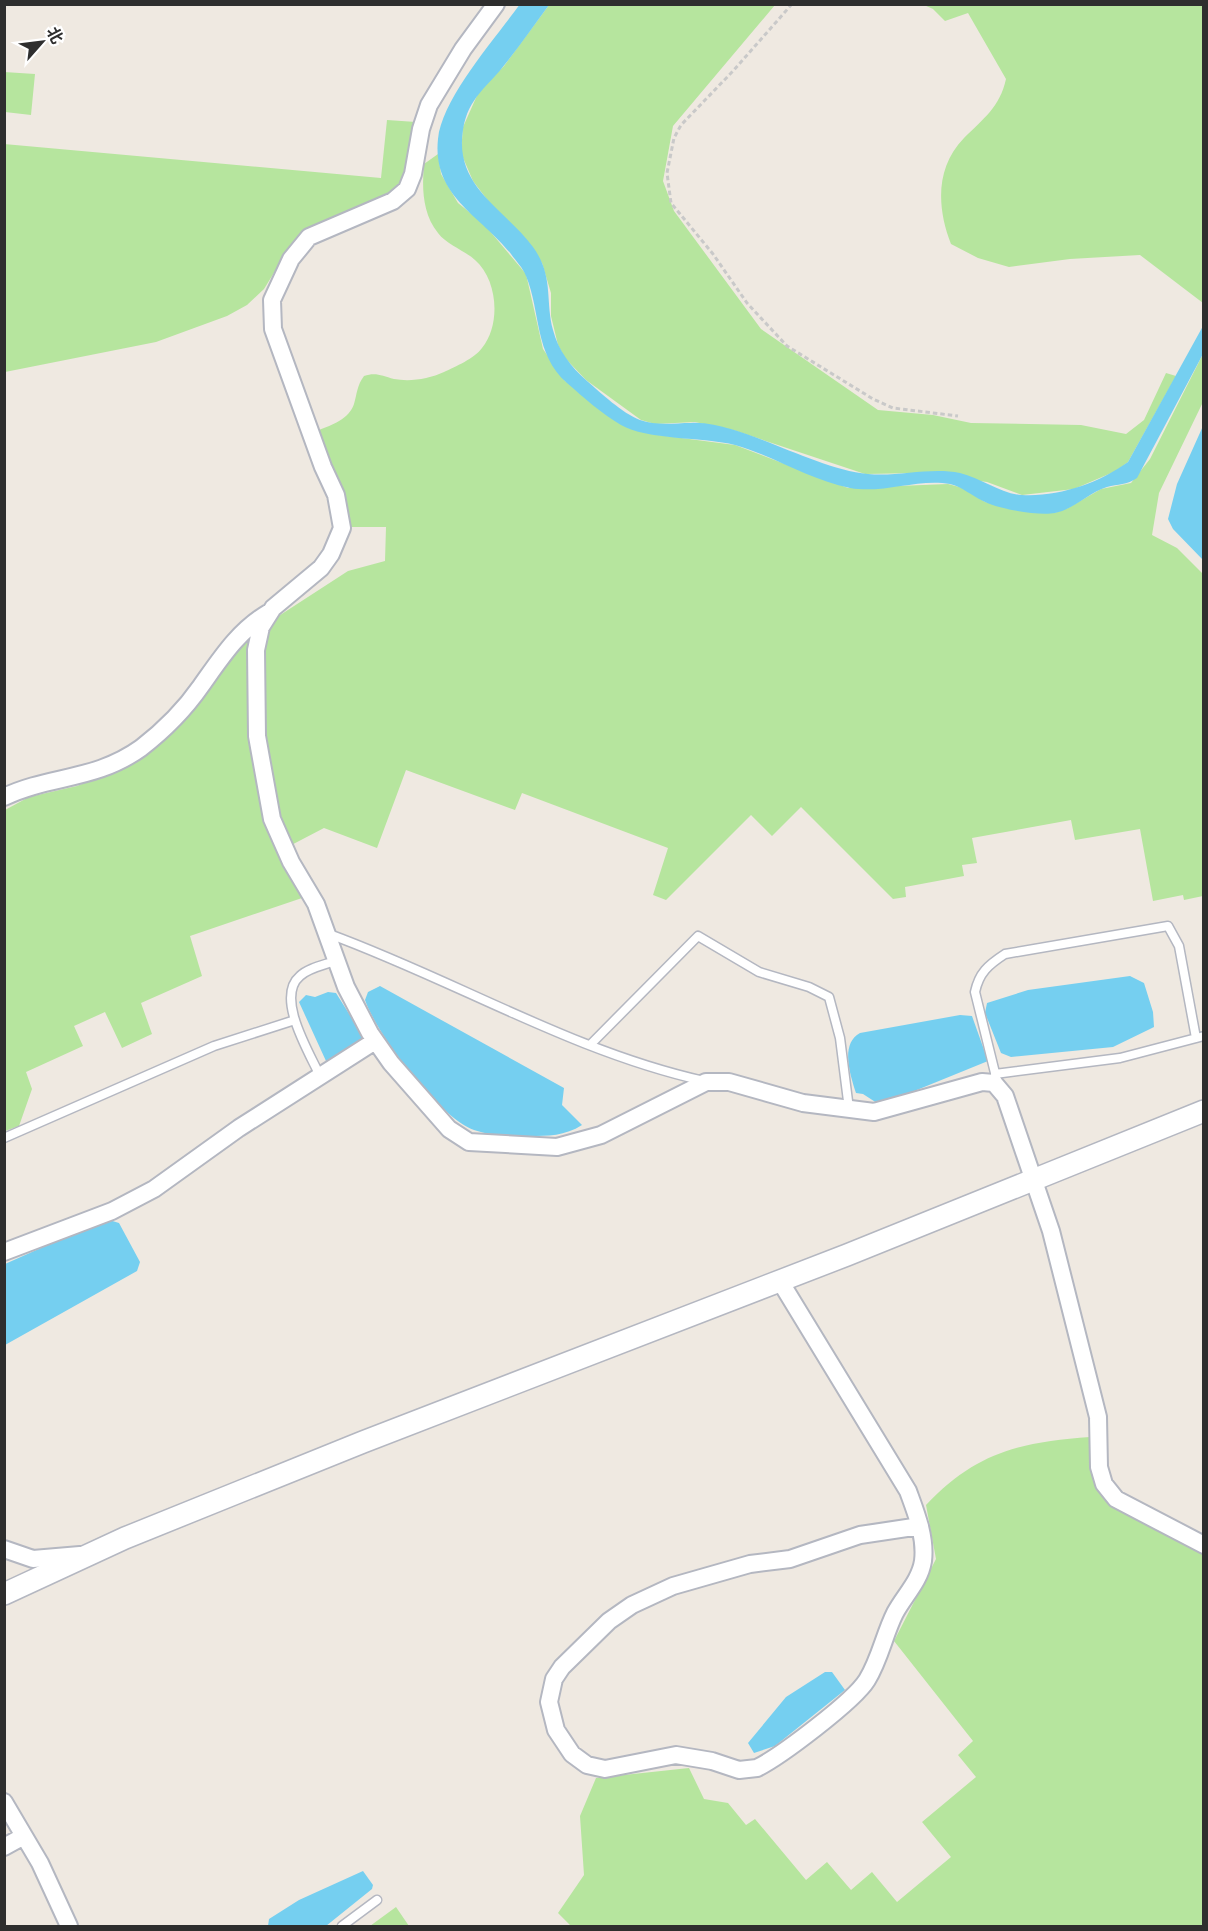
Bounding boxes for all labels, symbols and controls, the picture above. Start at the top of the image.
north arrow [12,12,72,72]
text: 北 [43,24,67,47]

